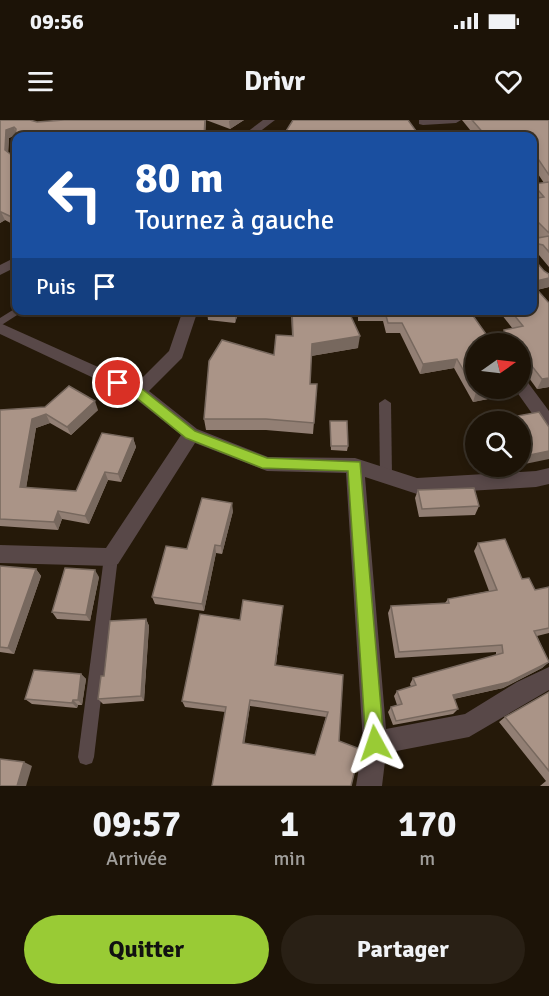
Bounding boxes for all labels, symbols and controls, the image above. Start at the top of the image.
text: 09:56 [30,8,84,35]
icon: menu [24,65,57,98]
text: Drivr [244,65,305,98]
icon: heart [492,65,525,98]
text: 80 m [135,153,224,204]
icon: left [36,156,114,234]
text: Tournez à gauche [135,204,334,237]
icon: arrive [88,270,121,303]
text: Puis [36,273,76,300]
north arrow [465,333,531,399]
map controls [465,333,531,477]
pin [92,357,143,408]
icon: arrive [101,366,134,399]
button: search [465,411,531,477]
position arrow [343,711,407,775]
text: 09:57 [93,802,181,847]
text: 1 [280,802,299,847]
text: 170 [398,802,456,847]
text: Arrivée [106,846,167,871]
text: min [273,846,306,871]
text: m [419,846,435,871]
button: Quitter [24,915,269,984]
button: Partager [281,915,525,984]

